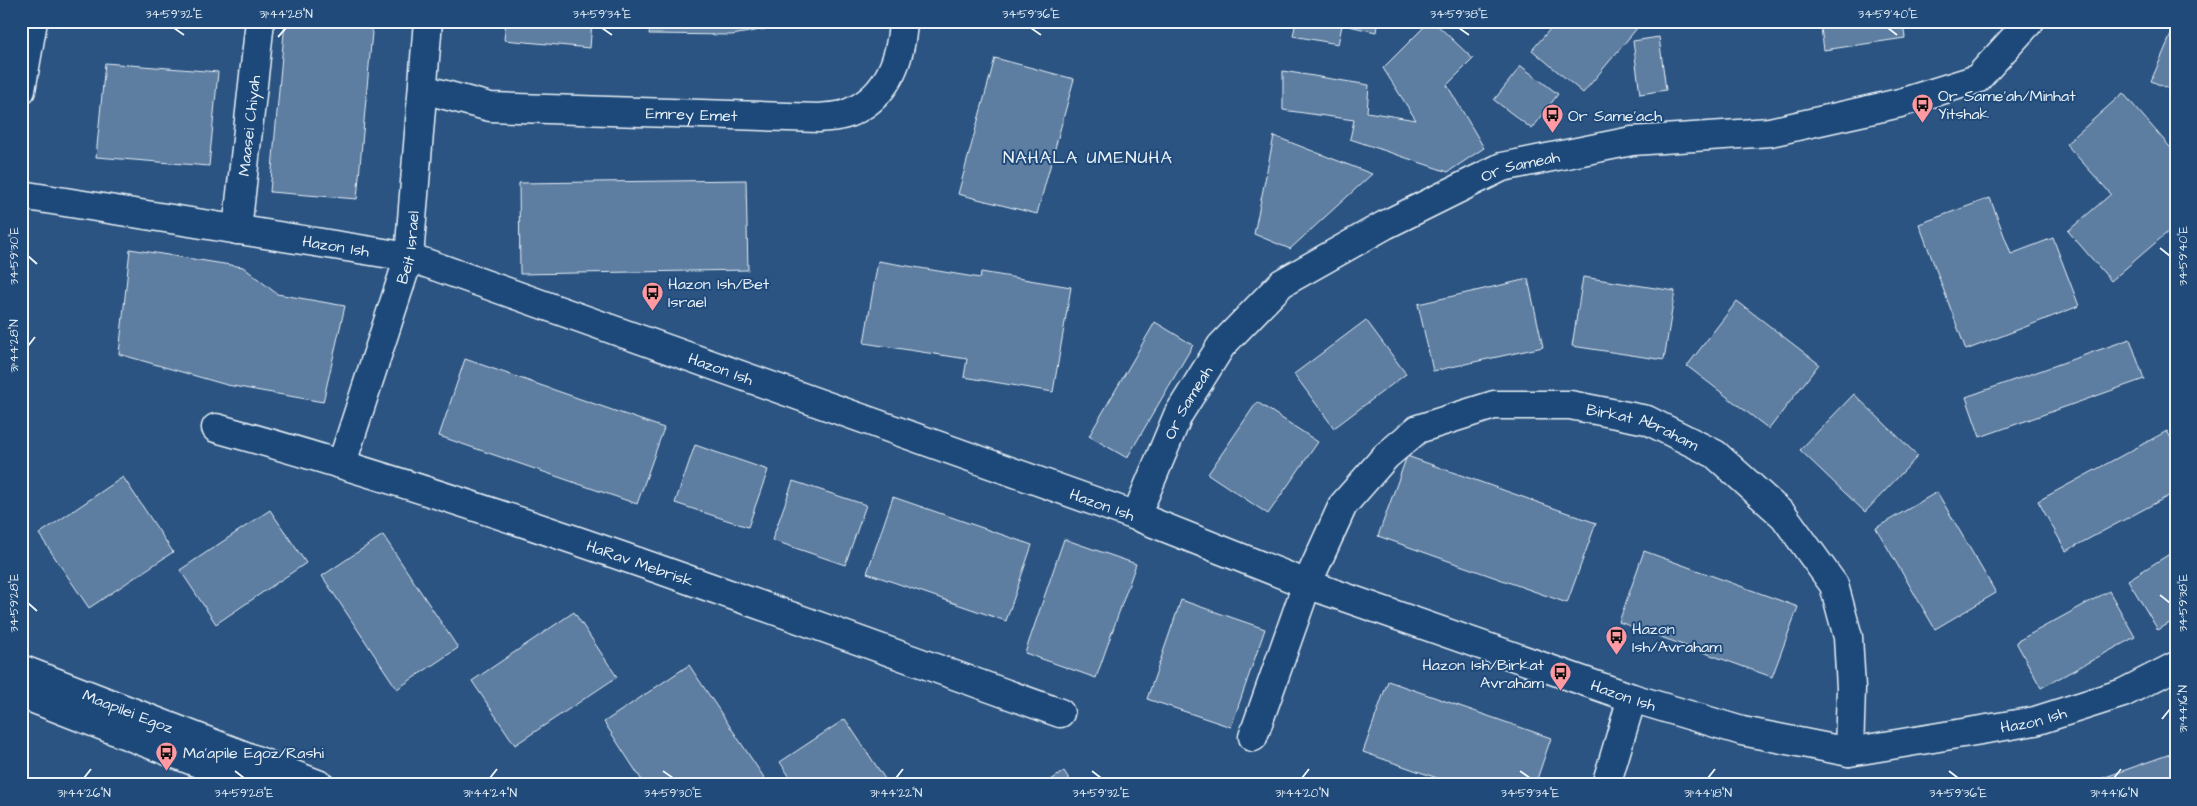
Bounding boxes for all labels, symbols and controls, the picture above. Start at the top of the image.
text: 34°59'32"E [145,6,203,23]
text: 31°44'28"N [259,6,313,23]
text: 34°59'34"E [573,6,631,23]
text: 34°59'36"E [1002,6,1060,23]
text: 34°59'38"E [1430,6,1488,23]
text: 34°59'40"E [1858,6,1918,23]
street label: Maasei Chiyah [233,74,266,177]
place label: Or Same'ah/Minhat Yitshak [1938,85,2076,125]
bus stop icon: Or Same'ah/Minhat Yitshak [1910,92,1934,123]
street label: Emrey Emet [645,102,738,127]
bus stop icon: Or Same’ach [1540,103,1564,134]
place label: Or Same’ach [1568,105,1662,127]
district label: NAHALA UMENUHA [1003,145,1173,170]
street label: Or Sameah [1477,146,1562,188]
street label: Beit Israel [391,210,425,287]
text: 34°59'40"E [2175,226,2192,286]
text: 34°59'30"E [6,227,23,285]
street label: Hazon Ish [301,230,371,263]
place label: Hazon Ish/Bet Israel [668,273,770,313]
bus stop icon: Hazon Ish/Bet Israel [640,280,664,311]
text: 31°44'28"N [6,319,23,373]
street label: Hazon Ish [685,347,756,391]
street label: Or Sameah [1159,362,1218,443]
street label: Birkat Abraham [1584,398,1703,456]
street label: Hazon Ish [1067,483,1138,527]
street label: HaRav Mebrisk [583,535,696,592]
text: 34°59'28"E [6,574,23,632]
text: 34°59'38"E [2175,574,2192,632]
place label: Hazon Ish/Avraham [1632,618,1722,658]
bus stop icon: Hazon Ish/Avraham [1604,625,1628,656]
place label: Hazon Ish/Birkat Avraham [1422,654,1545,694]
bus stop icon: Hazon Ish/Birkat Avraham [1548,661,1572,692]
street label: Hazon Ish [1588,674,1659,717]
street label: Maapilei Egoz [79,684,176,739]
text: 31°44'16"N [2175,685,2192,733]
street label: Hazon Ish [1999,702,2069,739]
bus stop icon: Ma'apile Egoz/Rashi [155,740,179,771]
place label: Ma'apile Egoz/Rashi [183,742,324,765]
text: 31°44'26"N [57,785,111,802]
text: 34°59'28"E [215,785,273,802]
text: 31°44'24"N [463,785,517,802]
text: 34°59'30"E [644,785,702,802]
text: 31°44'22"N [870,785,923,802]
text: 34°59'32"E [1072,785,1130,802]
text: 31°44'20"N [1275,785,1329,802]
text: 34°59'34"E [1501,785,1559,802]
text: 31°44'18"N [1684,785,1733,802]
text: 34°59'36"E [1929,785,1987,802]
text: 31°44'16"N [2090,785,2138,802]

